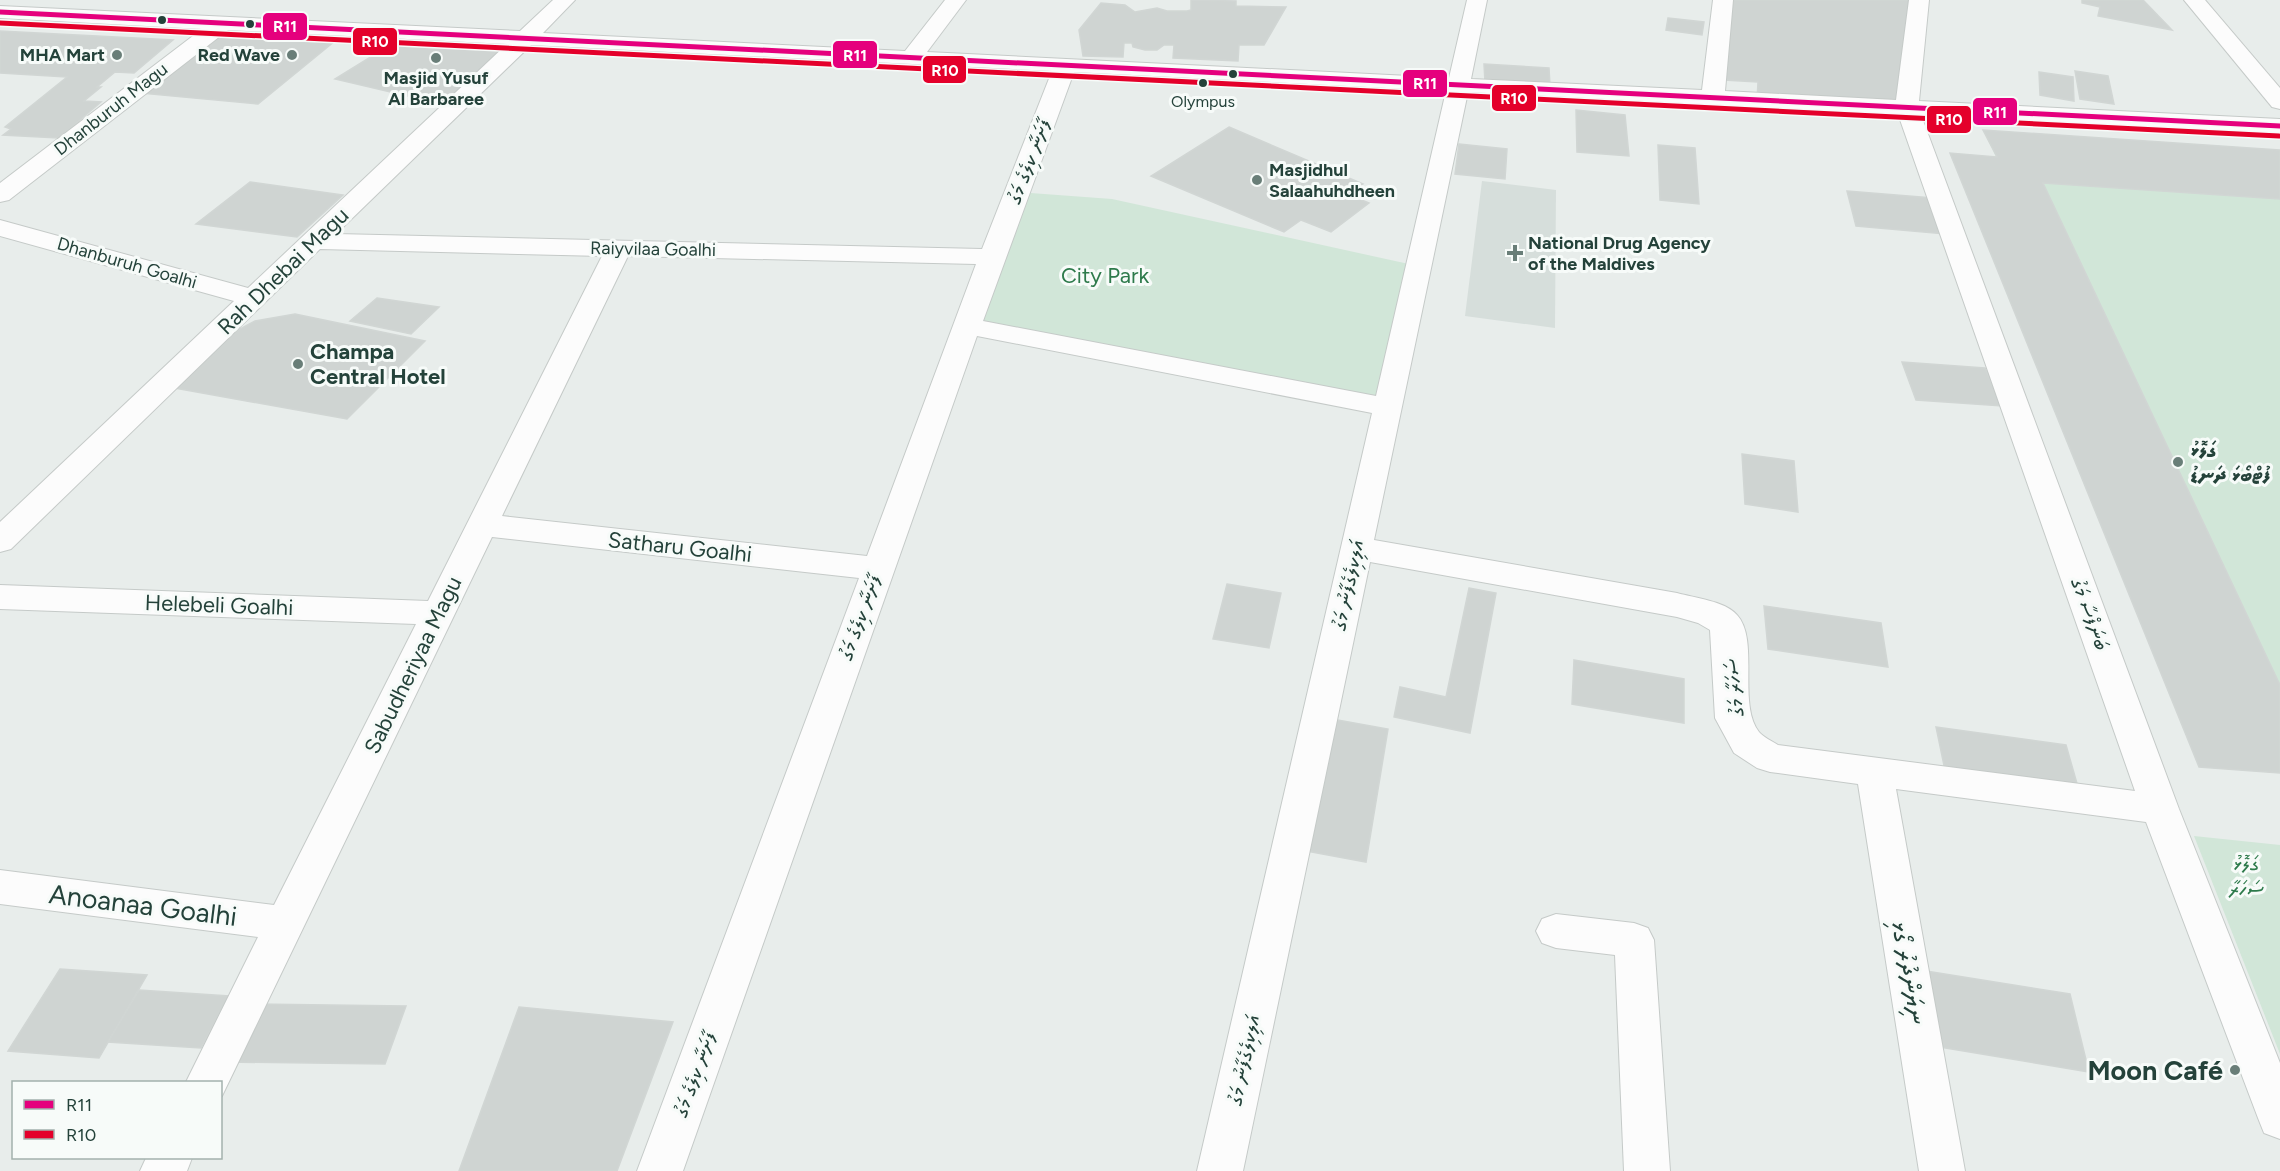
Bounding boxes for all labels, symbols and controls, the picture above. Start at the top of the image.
line badge: R11 [262,12,308,41]
unlabelled marker [156,14,168,26]
text: R11 [273,17,297,36]
unlabelled marker [244,18,256,30]
line badge: R10 [352,27,398,56]
text: R10 [361,32,389,51]
line badge: R11 [832,40,878,69]
place label: MHA Mart [20,44,105,66]
place label: Red Wave [197,44,280,66]
text: R11 [843,46,867,65]
marker: MHA Mart [110,48,124,62]
marker: Red Wave [285,48,299,62]
marker: Masjid Yusuf Al Barbaree [429,51,443,65]
line badge: R10 [922,55,967,84]
street label: Dhanburuh Magu [50,58,172,160]
text: R10 [931,61,959,80]
place label: Masjid Yusuf Al Barbaree [383,67,489,110]
unlabelled marker [1227,68,1239,80]
line badge: R11 [1402,69,1448,98]
text: R11 [1413,74,1437,93]
marker: Olympus [1197,77,1209,89]
line badge: R10 [1491,84,1537,112]
text: R10 [1500,89,1528,108]
place label: Olympus [1171,92,1235,111]
line badge: R11 [1972,97,2018,126]
text: R11 [1983,103,2007,122]
line badge: R10 [1926,105,1972,134]
text: R10 [1935,110,1963,129]
street label: ފާށަނާ ކިލެގެ މަގު [1000,113,1059,209]
place label: Masjidhul Salaahuhdheen [1269,159,1395,202]
marker: Masjidhul Salaahuhdheen [1250,173,1264,187]
street label: Rah Dhebai Magu [212,202,354,340]
place label: National Drug Agency of the Maldives [1528,232,1711,275]
street label: Dhanburuh Goalhi [55,233,199,293]
street label: Raiyvilaa Goalhi [590,237,716,261]
marker: National Drug Agency of the Maldives [1506,244,1524,262]
park label: City Park [1061,262,1149,289]
place label: Champa Central Hotel [310,338,446,390]
marker: Champa Central Hotel [291,357,305,371]
place label: ގަލޮޅު ފުޓްބޯޅަ ދަނޑު [2190,436,2271,488]
marker: ގަލޮޅު ފުޓްބޯޅަ ދަނޑު [2171,455,2185,469]
street label: Satharu Goalhi [607,526,753,568]
street label: އަލިކިލެގެފާނު މަގު [1325,537,1372,634]
street label: ފާށަނާ ކިލެގެ މަގު [832,569,889,665]
street label: Sabudheriyaa Magu [358,572,468,758]
street label: ބަނަފްސާ މަގު [2064,573,2116,654]
street label: Helebeli Goalhi [144,589,294,621]
street label: ސަހަރާ މަގު [1717,657,1751,719]
park label: ގަލޮޅު ސަހަރާ [2228,850,2264,902]
street label: Anoanaa Goalhi [47,877,239,933]
street label: ނިޔަންދުރު ގޯޅި [1882,917,1934,1027]
street label: އަލިކިލެގެފާނު މަގު [1221,1012,1268,1109]
street label: ފާށަނާ ކިލެގެ މަގު [667,1026,724,1122]
place label: Moon Café [2087,1054,2223,1087]
marker: Moon Café [2228,1063,2242,1077]
legend [12,1081,222,1159]
text: R11 [66,1094,92,1116]
text: R10 [66,1124,96,1146]

